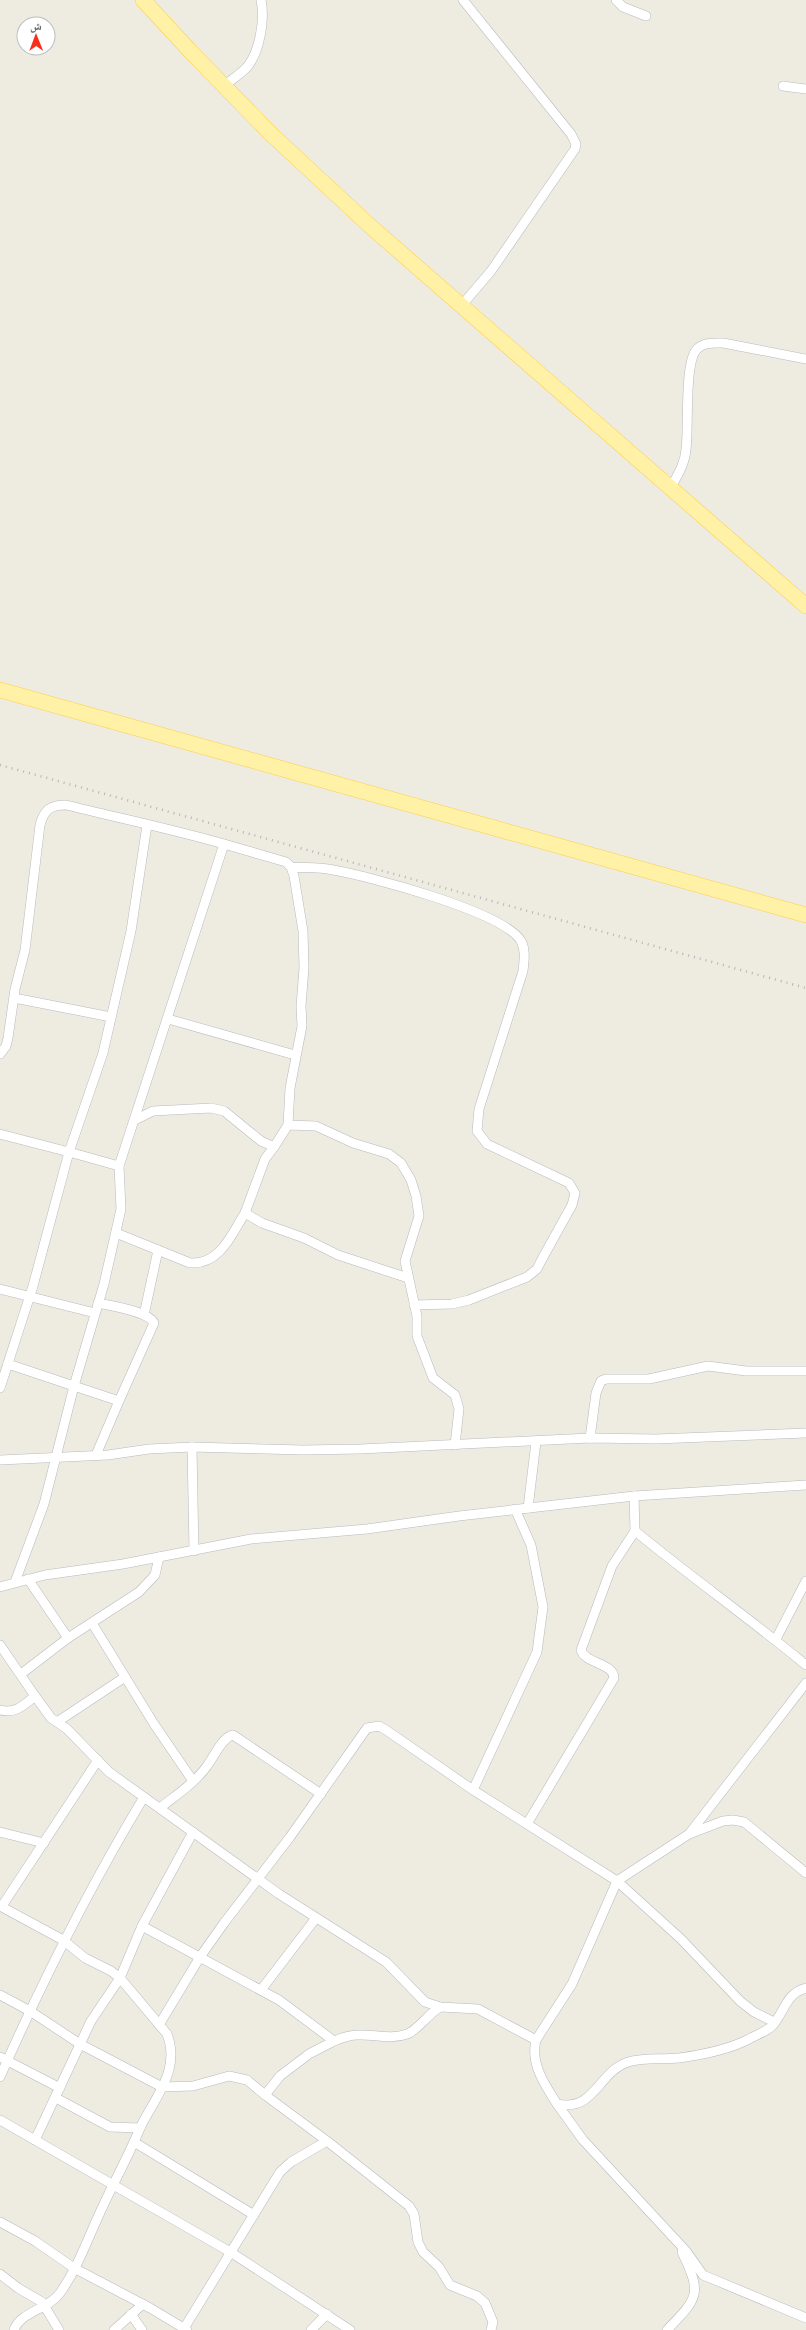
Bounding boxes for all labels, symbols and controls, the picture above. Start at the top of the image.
north arrow [16,16,56,56]
text: ش [30,18,42,34]

